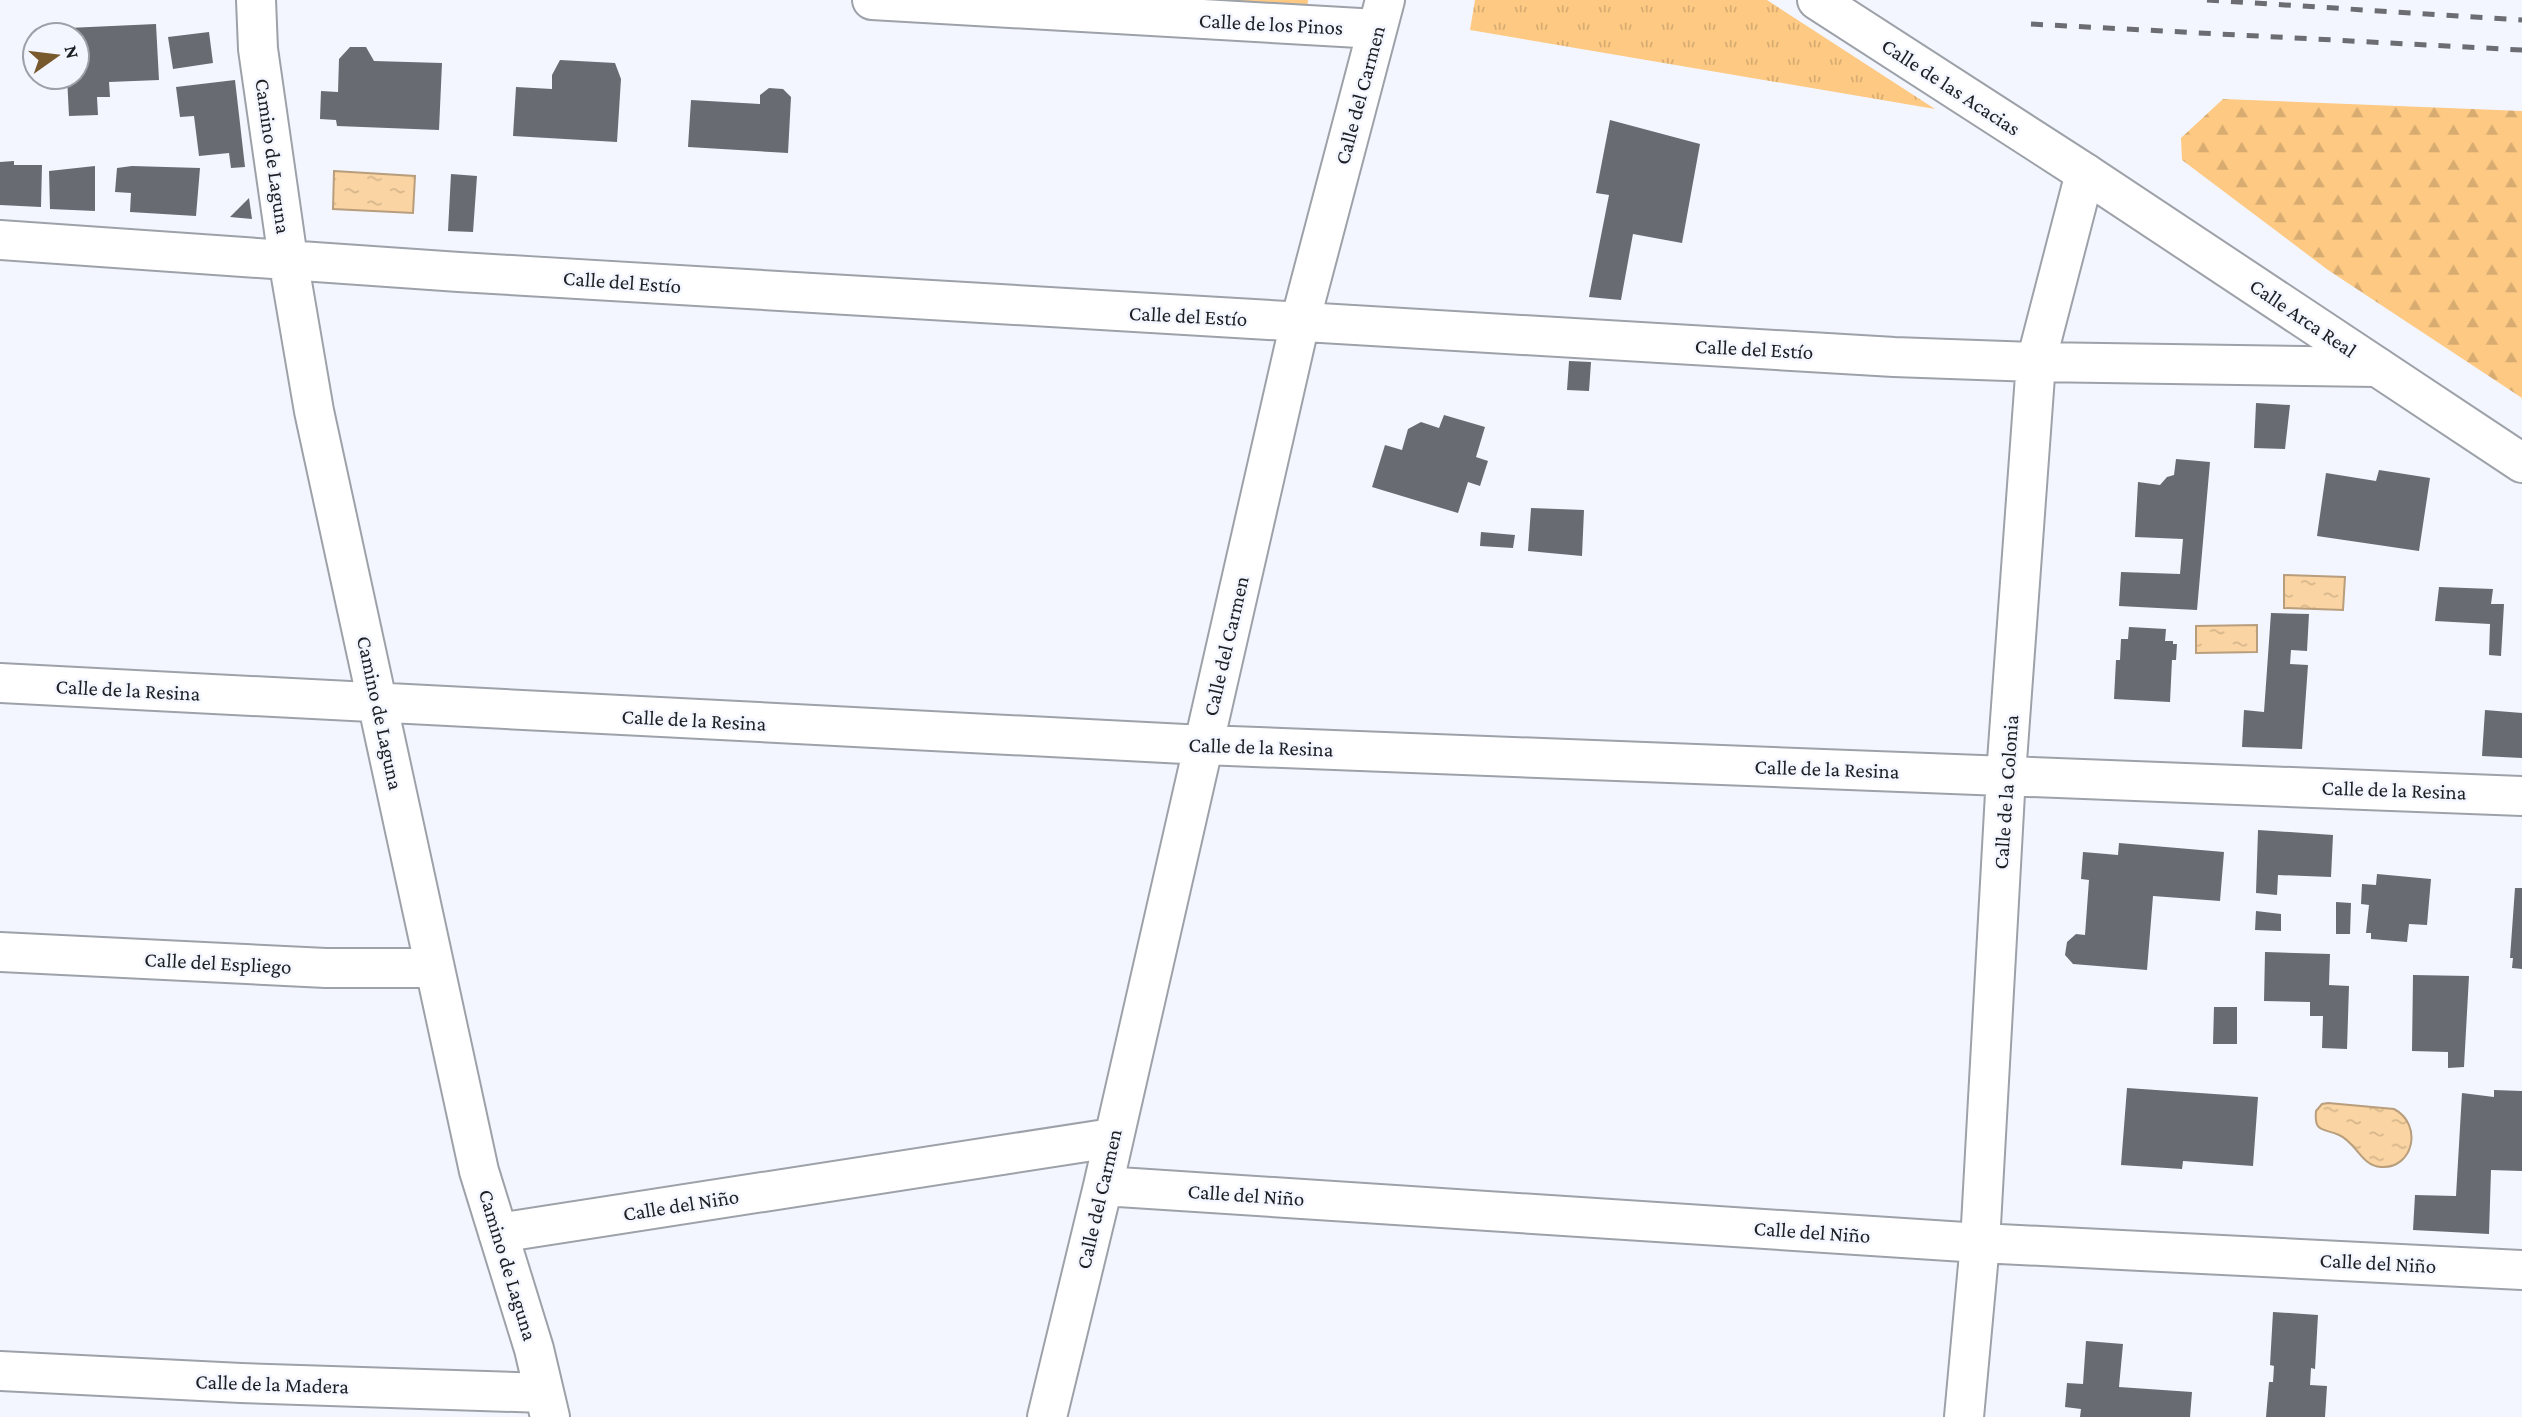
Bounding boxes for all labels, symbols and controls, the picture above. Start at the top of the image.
street label: Calle de los Pinos [1198,8,1344,40]
north arrow [21,21,91,91]
street label: Calle del Carmen [1330,23,1390,167]
street label: Calle de las Acacias [1877,33,2025,141]
text: N [60,43,84,61]
street label: Camino de Laguna [250,77,296,236]
street label: Calle del Estío [562,266,682,298]
street label: Calle Arca Real [2245,274,2361,362]
street label: Calle del Estío [1128,301,1248,331]
street label: Calle del Estío [1694,334,1814,364]
street label: Calle del Carmen [1198,574,1254,718]
street label: Camino de Laguna [352,634,408,792]
street label: Calle de la Resina [55,674,201,706]
street label: Calle de la Resina [621,704,767,736]
street label: Calle de la Colonia [1989,714,2023,870]
street label: Calle de la Resina [1188,732,1334,762]
street label: Calle de la Resina [1754,754,1900,784]
street label: Calle de la Resina [2321,775,2467,805]
street label: Calle del Espliego [144,947,292,979]
street label: Calle del Carmen [1071,1127,1127,1271]
street label: Calle del Niño [1187,1179,1305,1211]
street label: Calle del Niño [621,1184,741,1226]
street label: Camino de Laguna [474,1187,542,1344]
street label: Calle del Niño [1753,1216,1871,1248]
street label: Calle del Niño [2319,1248,2437,1278]
street label: Calle de la Madera [195,1369,350,1399]

